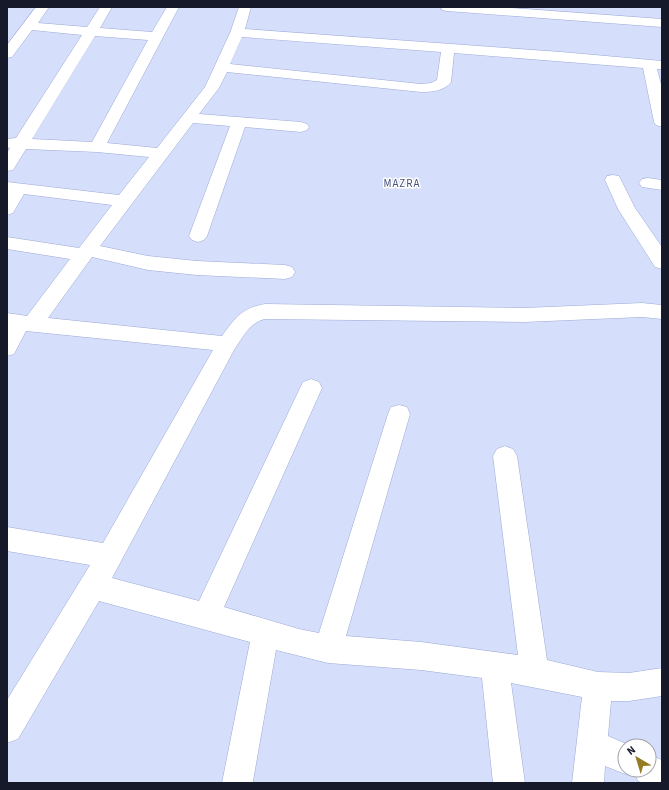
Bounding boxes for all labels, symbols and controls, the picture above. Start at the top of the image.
district label: MAZRA [383,176,421,191]
north arrow [617,738,657,778]
text: N [624,742,639,759]

